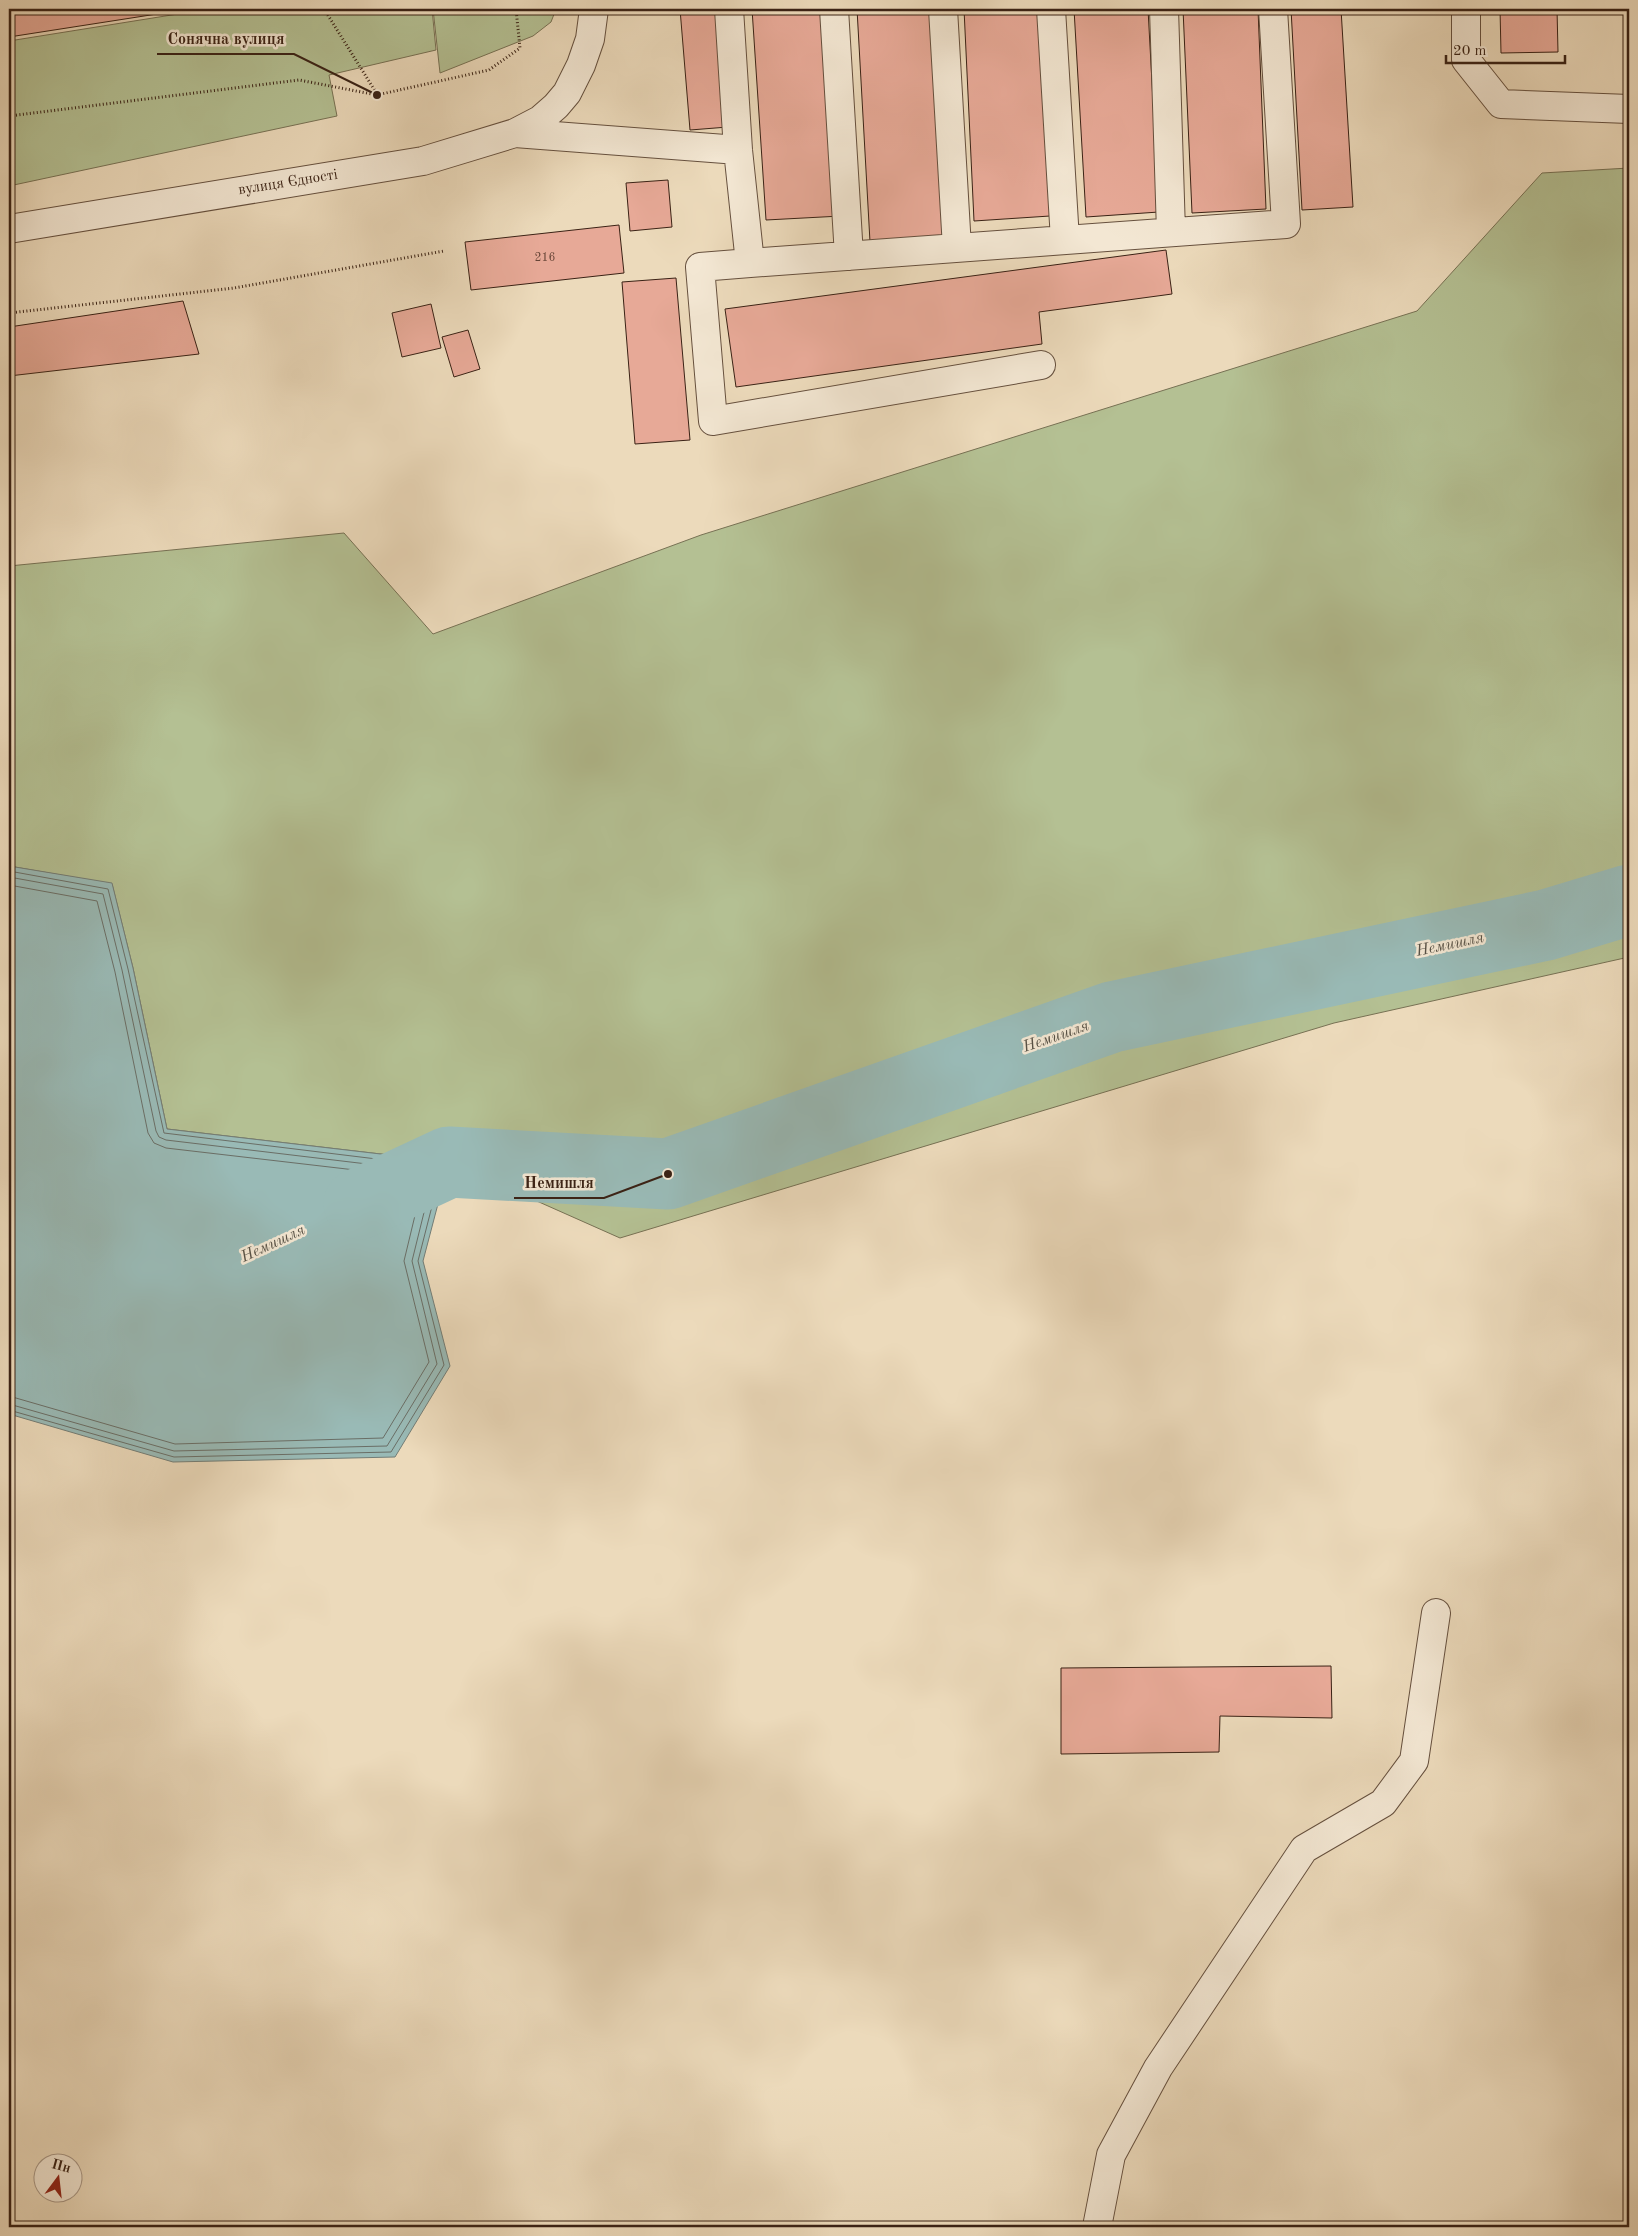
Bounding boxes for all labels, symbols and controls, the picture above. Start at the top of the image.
callout: Сонячна вулиця [157,23,294,54]
text: Сонячна вулиця [167,32,285,48]
scale bar [1446,32,1564,64]
text: 20 m [1453,44,1487,59]
street label: вулиця Єдності [237,168,339,198]
house number: 216 [535,252,555,264]
water label: Немишля [1414,930,1486,960]
water label: Немишля [1020,1018,1092,1056]
callout: Немишля [514,1167,604,1198]
text: Немишля [524,1176,594,1192]
water label: Немишля [237,1222,308,1266]
north arrow [32,2154,82,2204]
text: Пн [50,2157,72,2176]

